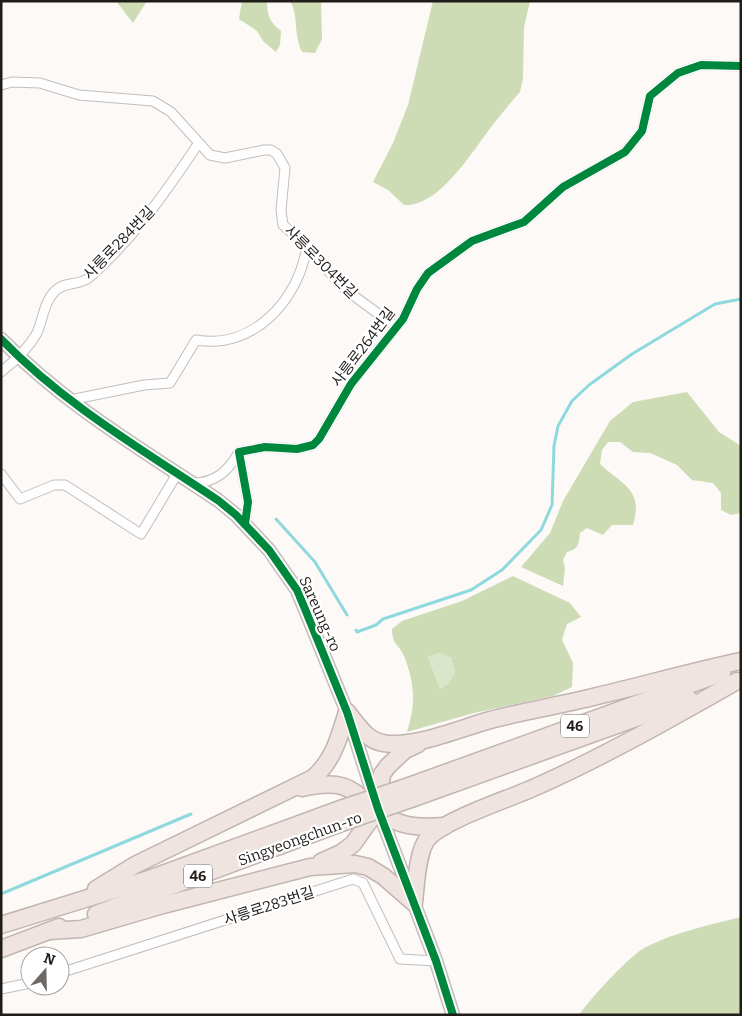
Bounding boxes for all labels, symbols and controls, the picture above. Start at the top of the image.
street label: 사릉로284번길 [80,203,158,283]
street label: 사릉로304번길 [281,222,361,302]
street label: 사릉로264번길 [327,304,399,390]
street label: Sareung-ro [295,574,345,654]
road number: 46 [561,714,589,738]
street label: Singyeongchun-ro [236,808,364,870]
road number: 46 [184,864,212,888]
street label: 사릉로283번길 [221,883,317,929]
north arrow [20,946,70,996]
text: N [41,949,57,969]

